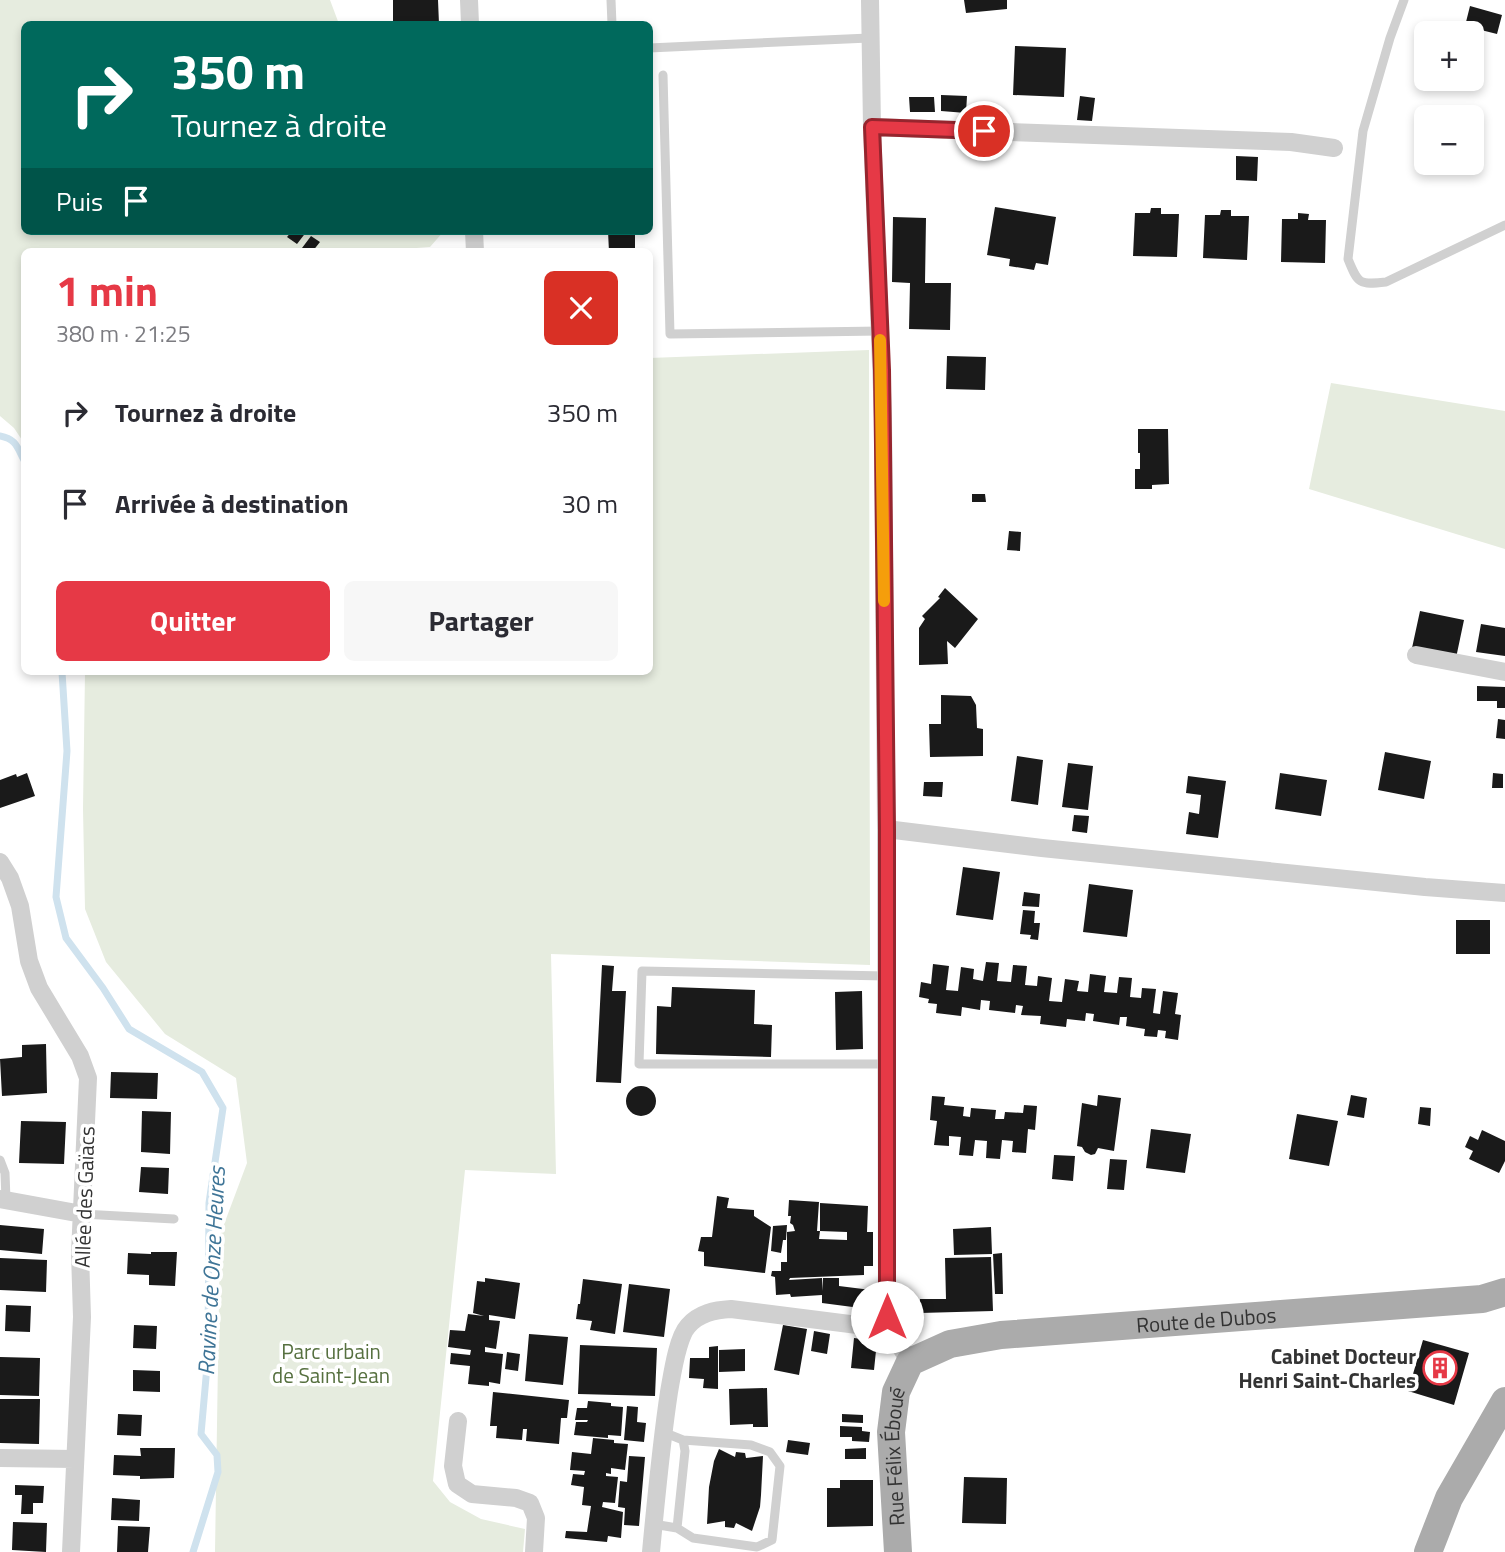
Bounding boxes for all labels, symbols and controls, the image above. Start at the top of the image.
map controls [1414,21,1484,175]
button: + [1414,21,1484,91]
text: 350 m [171,33,305,108]
icon: right [56,49,147,140]
text: Tournez à droite [171,101,387,149]
pin [954,101,1014,161]
button: − [1414,105,1484,175]
icon: arrive [965,112,1003,150]
text: Puis [56,182,103,221]
icon: arrive [117,182,155,220]
text: 1 min [56,258,158,322]
button: close [544,271,618,345]
text: 380 m · 21:25 [56,316,191,351]
text: Tournez à droite [115,393,296,432]
text: 350 m [547,393,618,432]
icon: right [56,394,94,432]
text: Arrivée à destination [115,484,349,523]
text: 30 m [561,484,618,523]
icon: arrive [56,485,94,523]
button: Quitter [56,581,330,661]
button: Partager [344,581,618,661]
street label: Allée des Gaïacs [66,1126,102,1268]
water label: Ravine de Onze Heures [188,1164,234,1376]
position arrow [850,1280,924,1354]
street label: Route de Dubos [1135,1298,1277,1341]
park label: Parc urbain de Saint-Jean [272,1335,390,1391]
place label: Cabinet Docteur Henri Saint-Charles [1238,1340,1416,1396]
building icon: Cabinet Docteur Henri Saint-Charles [1421,1349,1459,1387]
street label: Rue Félix Éboué [875,1380,913,1527]

